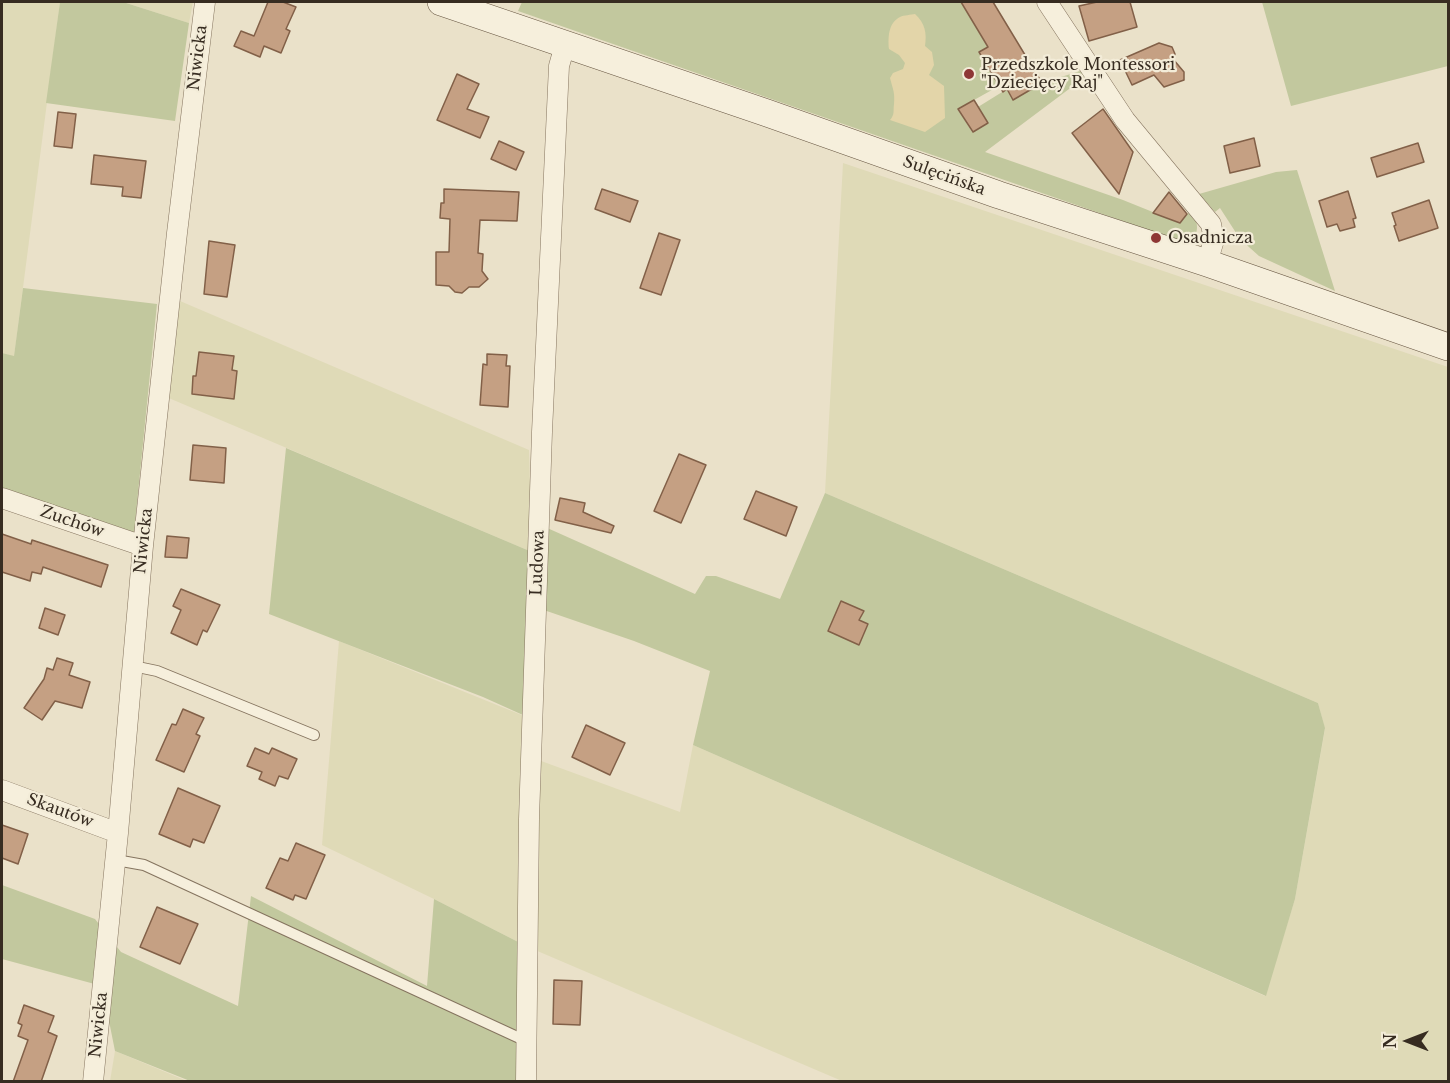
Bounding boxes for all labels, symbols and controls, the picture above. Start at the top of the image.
street label: Niwicka [184,24,212,92]
place label: Przedszkole Montessori "Dziecięcy Raj" [981,55,1175,93]
marker: Przedszkole Montessori "Dziecięcy Raj" [962,67,976,81]
street label: Sulęcińska [900,152,988,200]
place label: Osadnicza [1168,228,1253,248]
marker: Osadnicza [1149,231,1163,245]
street label: Zuchów [38,502,106,542]
street label: Niwicka [131,507,157,575]
street label: Ludowa [527,530,549,596]
street label: Skautów [24,790,96,832]
street label: Niwicka [86,991,112,1059]
north arrow [1378,1011,1438,1071]
text: N [1380,1033,1400,1049]

